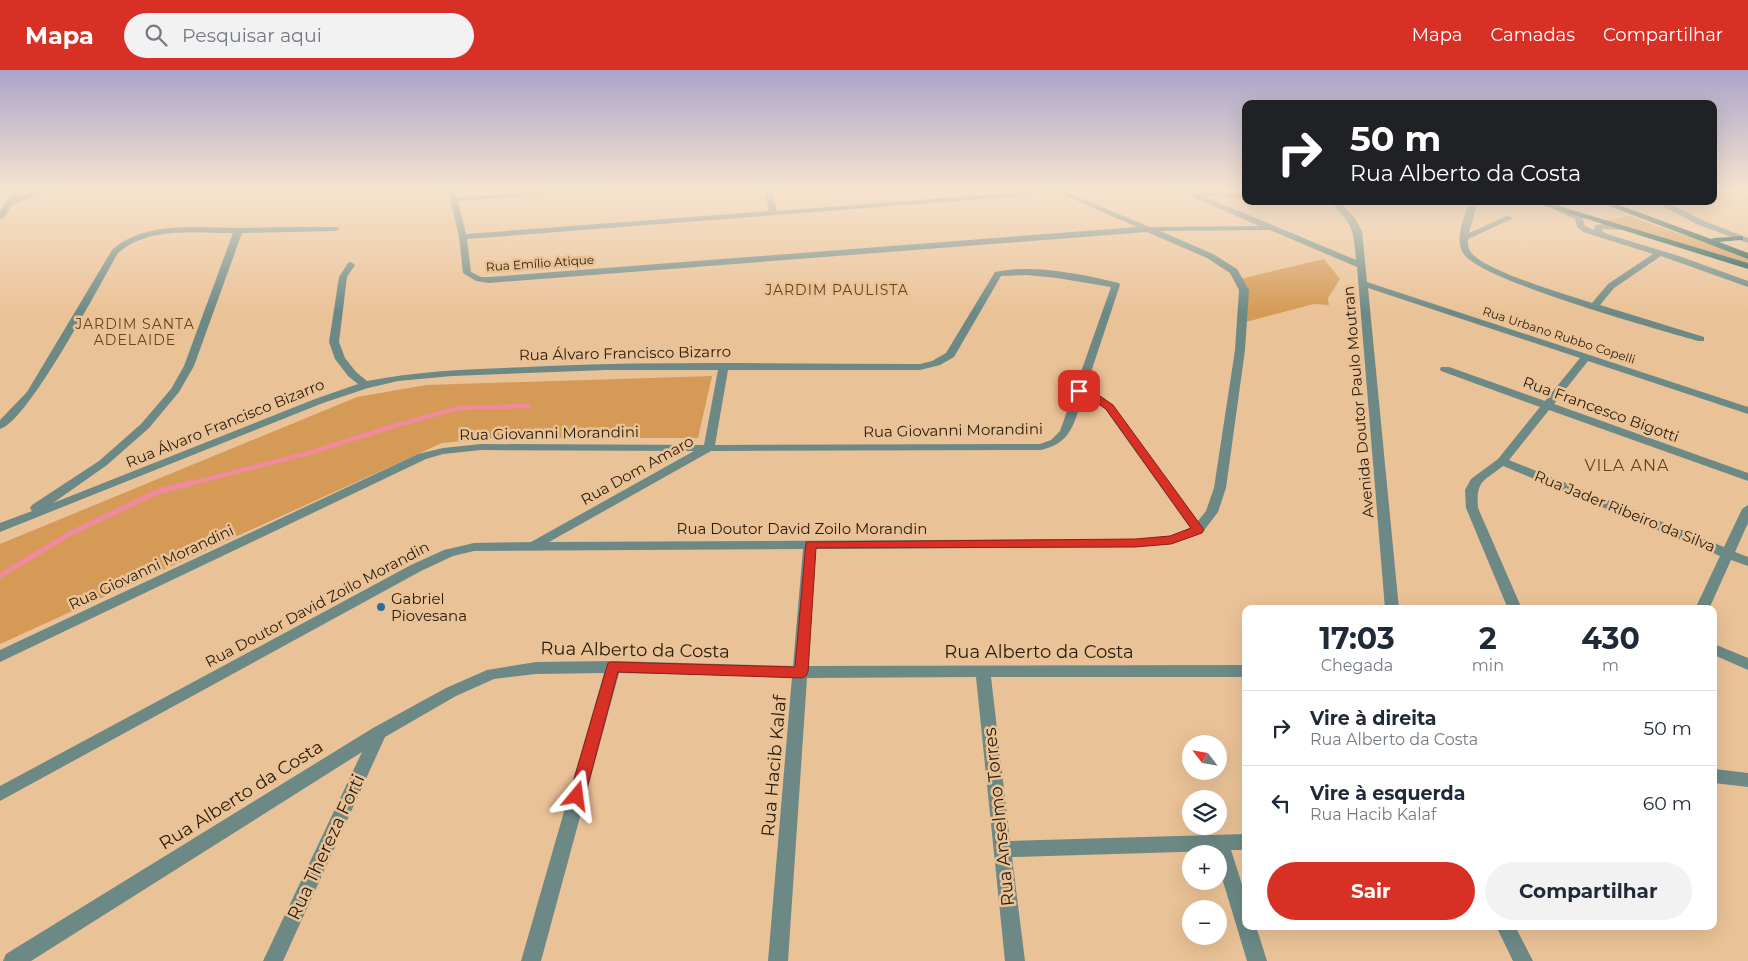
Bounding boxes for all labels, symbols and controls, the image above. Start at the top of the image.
search box [124,13,474,58]
text: Mapa [25,21,94,50]
icon: search [142,21,170,49]
text: Pesquisar aqui [182,24,322,47]
text: Mapa [1412,24,1462,46]
text: Camadas [1490,24,1575,46]
text: Compartilhar [1603,24,1723,46]
text: 50 m [1350,117,1441,160]
icon: right [1267,120,1332,185]
text: Rua Alberto da Costa [1350,160,1581,187]
street label: Rua Emílio Atique [486,252,594,274]
district label: JARDIM PAULISTA [764,281,909,299]
street label: Avenida Doutor Paulo Moutran [1338,285,1378,519]
street label: Rua Urbano Rubbo Copelli [1481,303,1637,367]
district label: JARDIM SANTA ADELAIDE [74,315,195,349]
street label: Rua Álvaro Francisco Bizarro [519,342,731,364]
pin [1058,370,1100,412]
street label: Rua Francesco Bigotti [1520,372,1682,446]
street label: Rua Álvaro Francisco Bizarro [123,374,327,472]
icon: arrive [1065,377,1093,405]
street label: Rua Giovanni Morandini [863,419,1043,441]
street label: Rua Giovanni Morandini [459,422,639,444]
street label: Rua Dom Amaro [577,431,697,509]
district label: VILA ANA [1585,456,1669,475]
street label: Rua Jader Ribeiro da Silva [1532,466,1718,556]
street label: Rua Doutor David Zoilo Morandin [677,519,927,538]
street label: Rua Giovanni Morandini [65,520,237,614]
street label: Rua Doutor David Zoilo Morandin [202,537,432,671]
place label: Gabriel Piovesana [391,589,467,625]
marker: Gabriel Piovesana [375,601,387,613]
text: 17:03 [1319,620,1395,657]
text: 2 [1479,620,1497,657]
text: 430 [1581,620,1640,657]
street label: Rua Alberto da Costa [540,637,730,663]
street label: Rua Alberto da Costa [944,641,1134,663]
text: Chegada [1321,656,1393,675]
text: min [1472,656,1504,675]
text: m [1602,656,1619,675]
street label: Rua Hacib Kalaf [757,693,791,838]
text: Vire à direita [1310,707,1437,730]
icon: right [1267,714,1295,742]
text: 50 m [1644,717,1692,740]
street label: Rua Anselmo Torres [979,726,1019,907]
text: Rua Alberto da Costa [1310,730,1478,749]
north arrow [1182,735,1228,780]
map controls [1182,735,1227,945]
street label: Rua Alberto da Costa [155,736,327,854]
position arrow [550,769,602,821]
street label: Rua Thereza Forti [283,771,369,923]
text: Vire à esquerda [1310,782,1465,805]
icon: left [1267,789,1295,817]
button: layers [1182,790,1227,835]
text: 60 m [1643,792,1692,815]
text: Rua Hacib Kalaf [1310,805,1436,824]
button: + [1182,845,1227,890]
button: Sair [1267,862,1475,920]
button: Compartilhar [1485,862,1692,920]
button: − [1182,900,1227,945]

